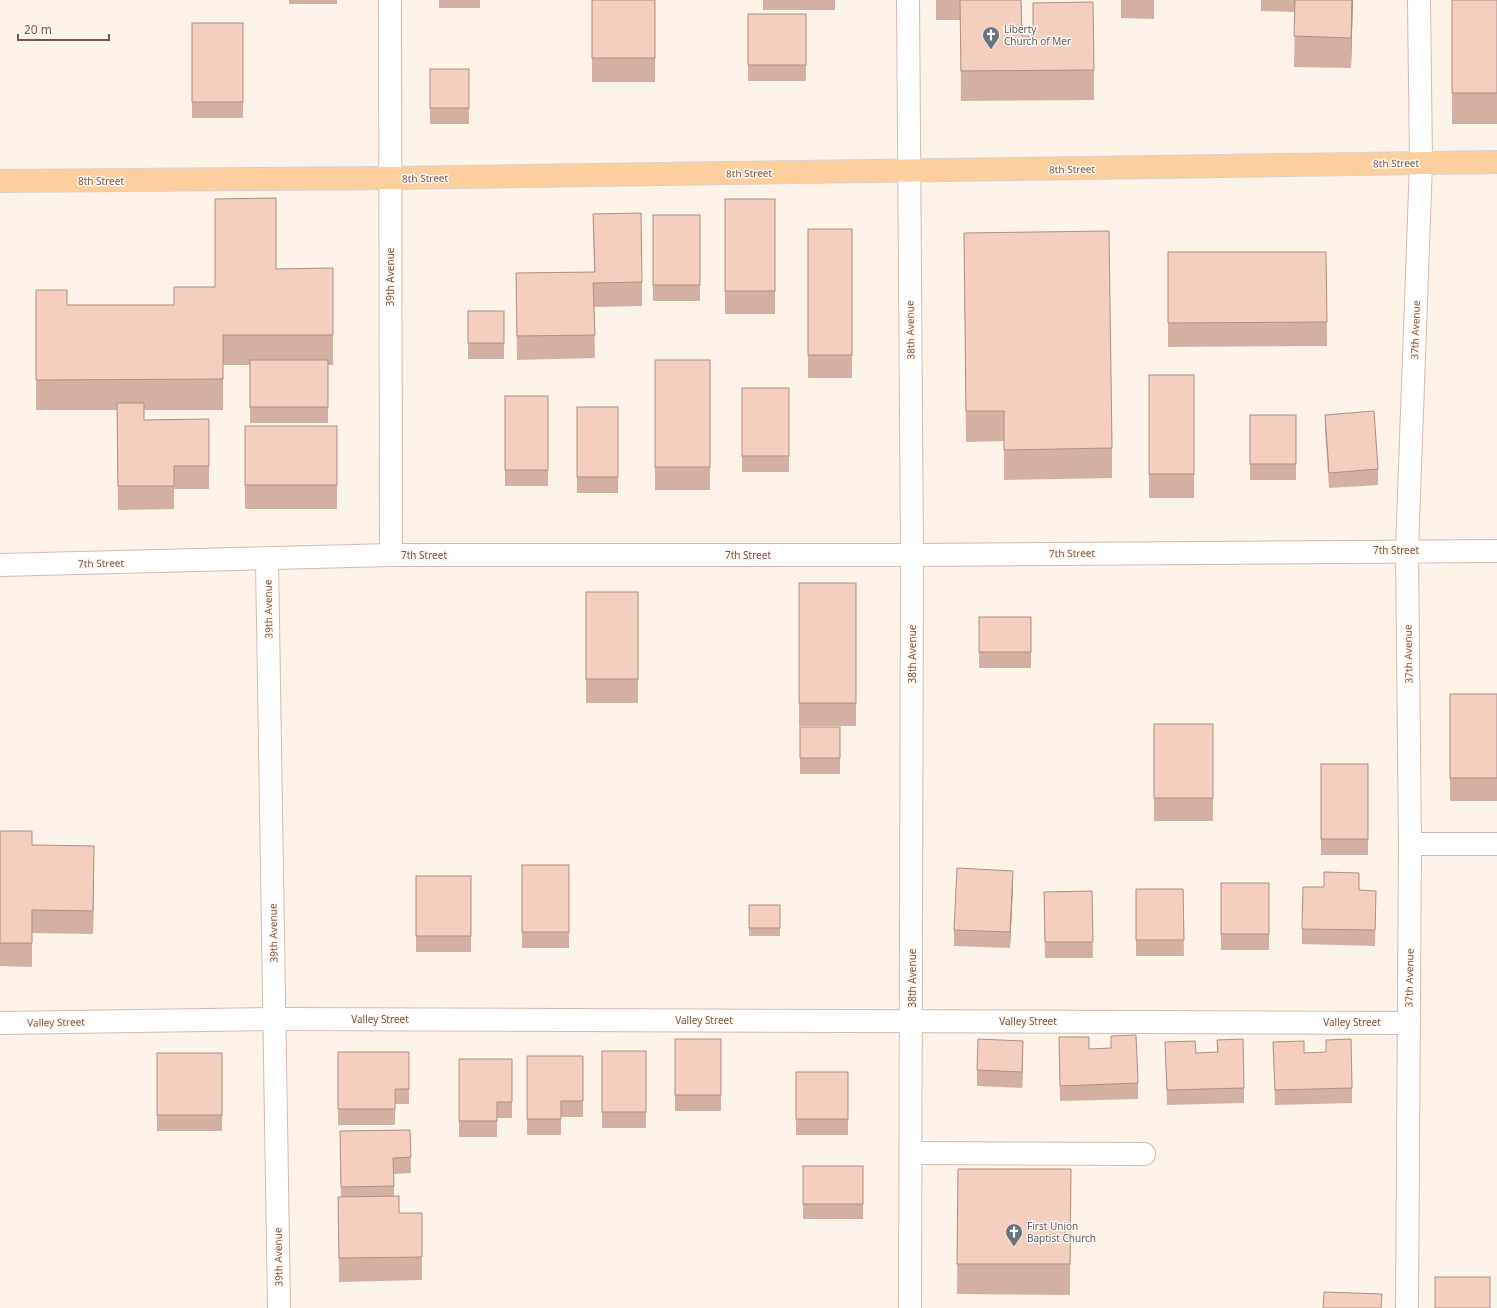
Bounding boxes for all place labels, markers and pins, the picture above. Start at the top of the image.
place label: Liberty Church of Mer [1004,22,1071,48]
church icon: Liberty Church of Mer [981,25,1001,50]
place label: First Union Baptist Church [1027,1219,1096,1245]
church icon: First Union Baptist Church [1004,1222,1024,1247]

